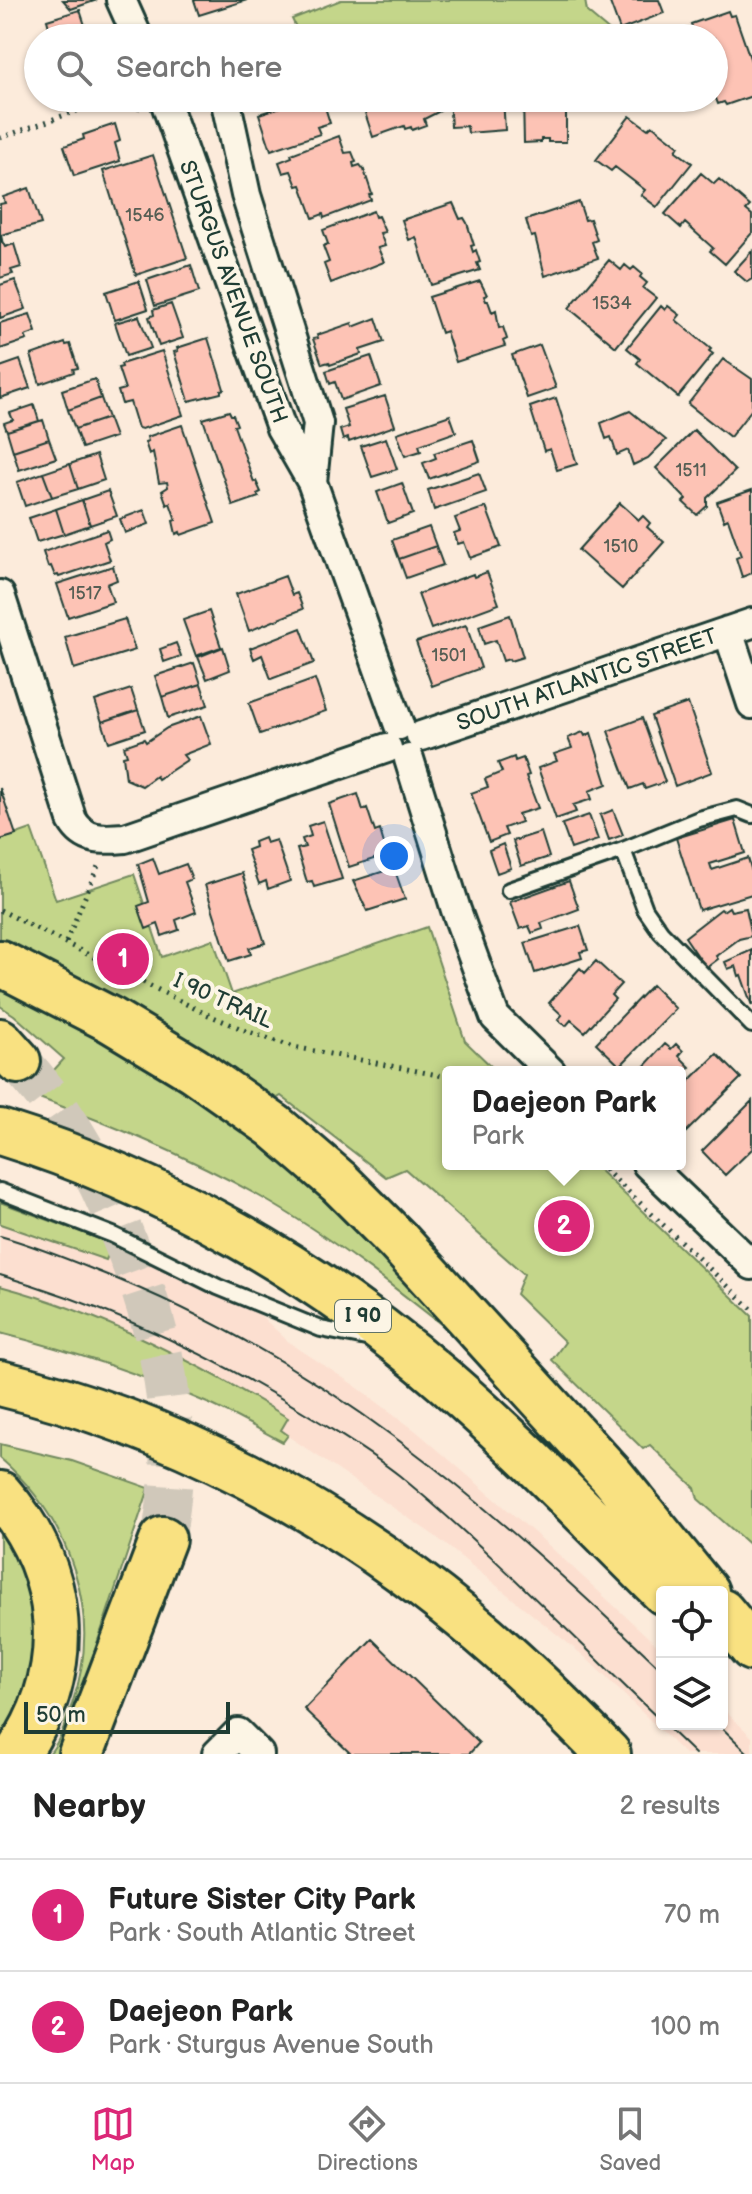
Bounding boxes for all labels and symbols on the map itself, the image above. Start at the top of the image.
street label: STURGUS AVENUE SOUTH [173,157,293,427]
house number: 1546 [125,205,165,226]
house number: 1534 [592,293,632,314]
house number: 1511 [675,460,707,481]
house number: 1510 [604,536,638,557]
house number: 1517 [68,583,102,604]
street label: SOUTH ATLANTIC STREET [453,623,721,737]
house number: 1501 [432,645,466,666]
your location [374,836,414,876]
pin: 1 [97,929,149,989]
street label: I 90 TRAIL [169,967,277,1035]
pin: 2 [538,1196,590,1256]
road number: I 90 [335,1300,391,1332]
scale bar [24,1698,230,1734]

